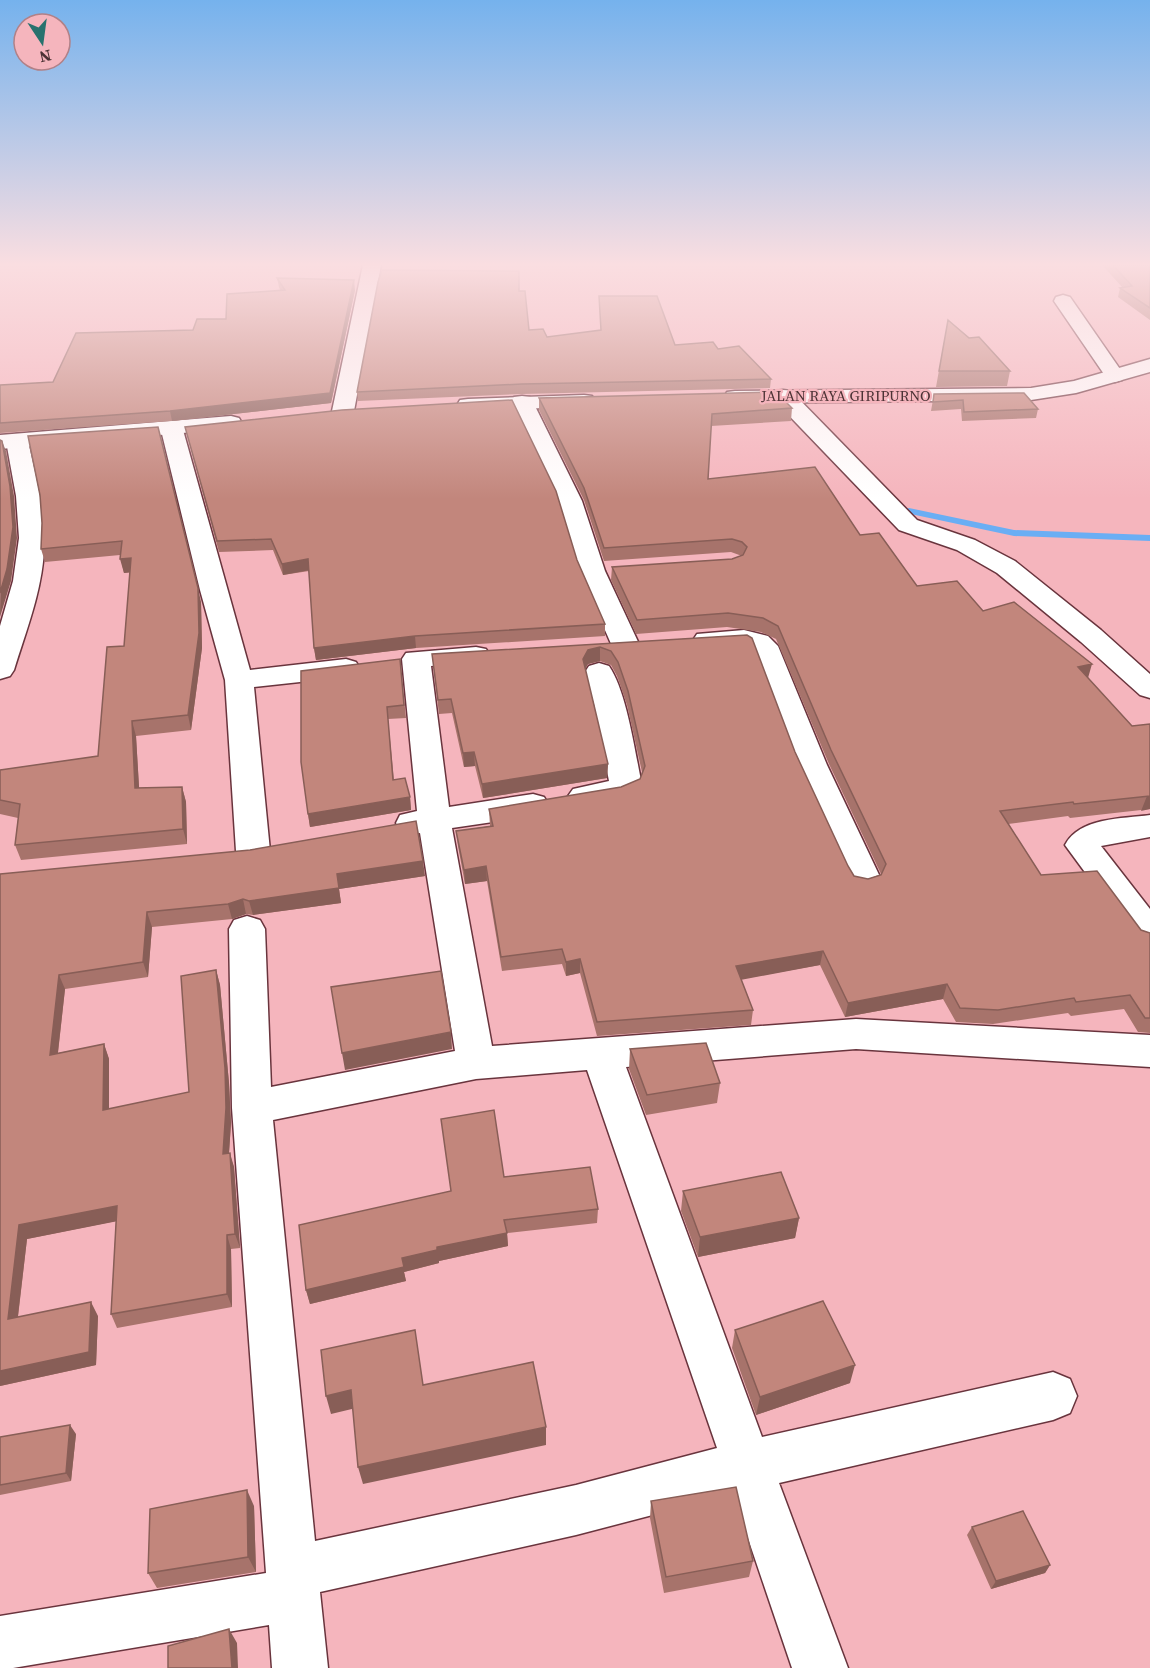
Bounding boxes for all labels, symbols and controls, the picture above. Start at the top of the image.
north arrow [12,12,72,72]
text: N [37,45,54,69]
street label: JALAN RAYA GIRIPURNO [760,385,931,406]

